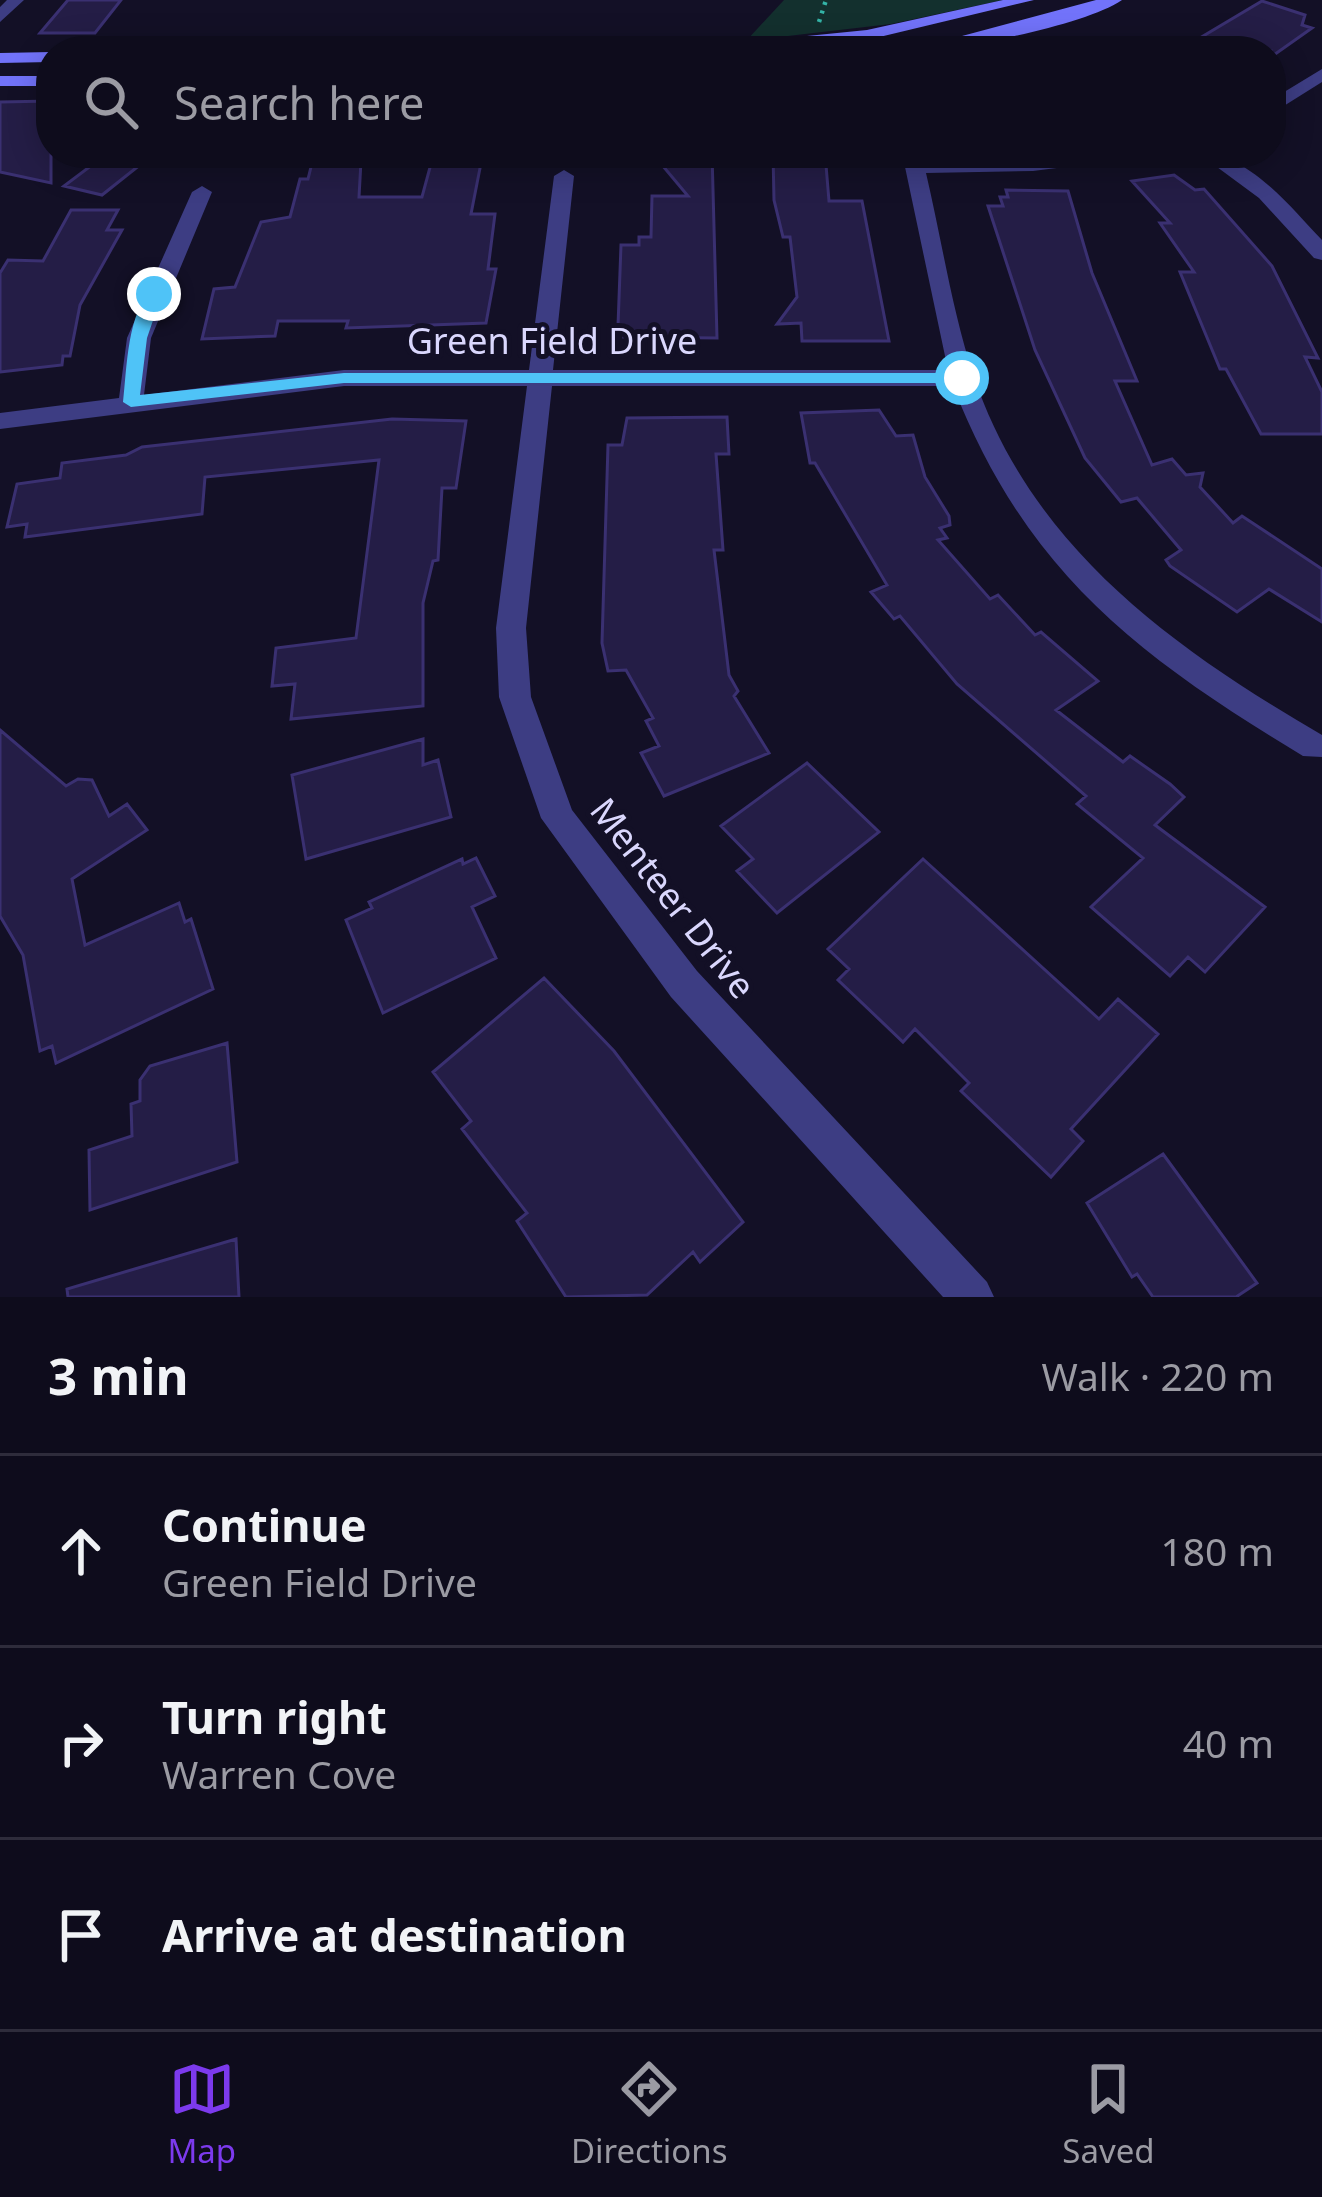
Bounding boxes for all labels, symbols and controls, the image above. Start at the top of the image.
search box [36,36,1286,168]
icon: search [78,69,144,135]
text: Search here [174,72,424,133]
route end [127,267,181,321]
street label: Green Field Drive [407,316,697,365]
route start [935,351,989,405]
street label: Menteer Drive [580,787,767,1008]
text: 3 min [48,1340,189,1410]
text: Walk · 220 m [1041,1349,1274,1402]
text: Continue [162,1494,367,1555]
icon: ahead [48,1518,114,1584]
text: 180 m [1160,1524,1274,1577]
text: Green Field Drive [162,1555,477,1608]
text: Turn right [162,1686,387,1747]
icon: right [48,1710,114,1776]
text: 40 m [1183,1716,1274,1769]
text: Warren Cove [162,1747,396,1800]
icon: arrive [48,1902,114,1968]
text: Arrive at destination [162,1904,627,1965]
tab: Map [167,2056,236,2173]
tab: Directions [571,2056,728,2173]
tab: Saved [1062,2056,1155,2173]

